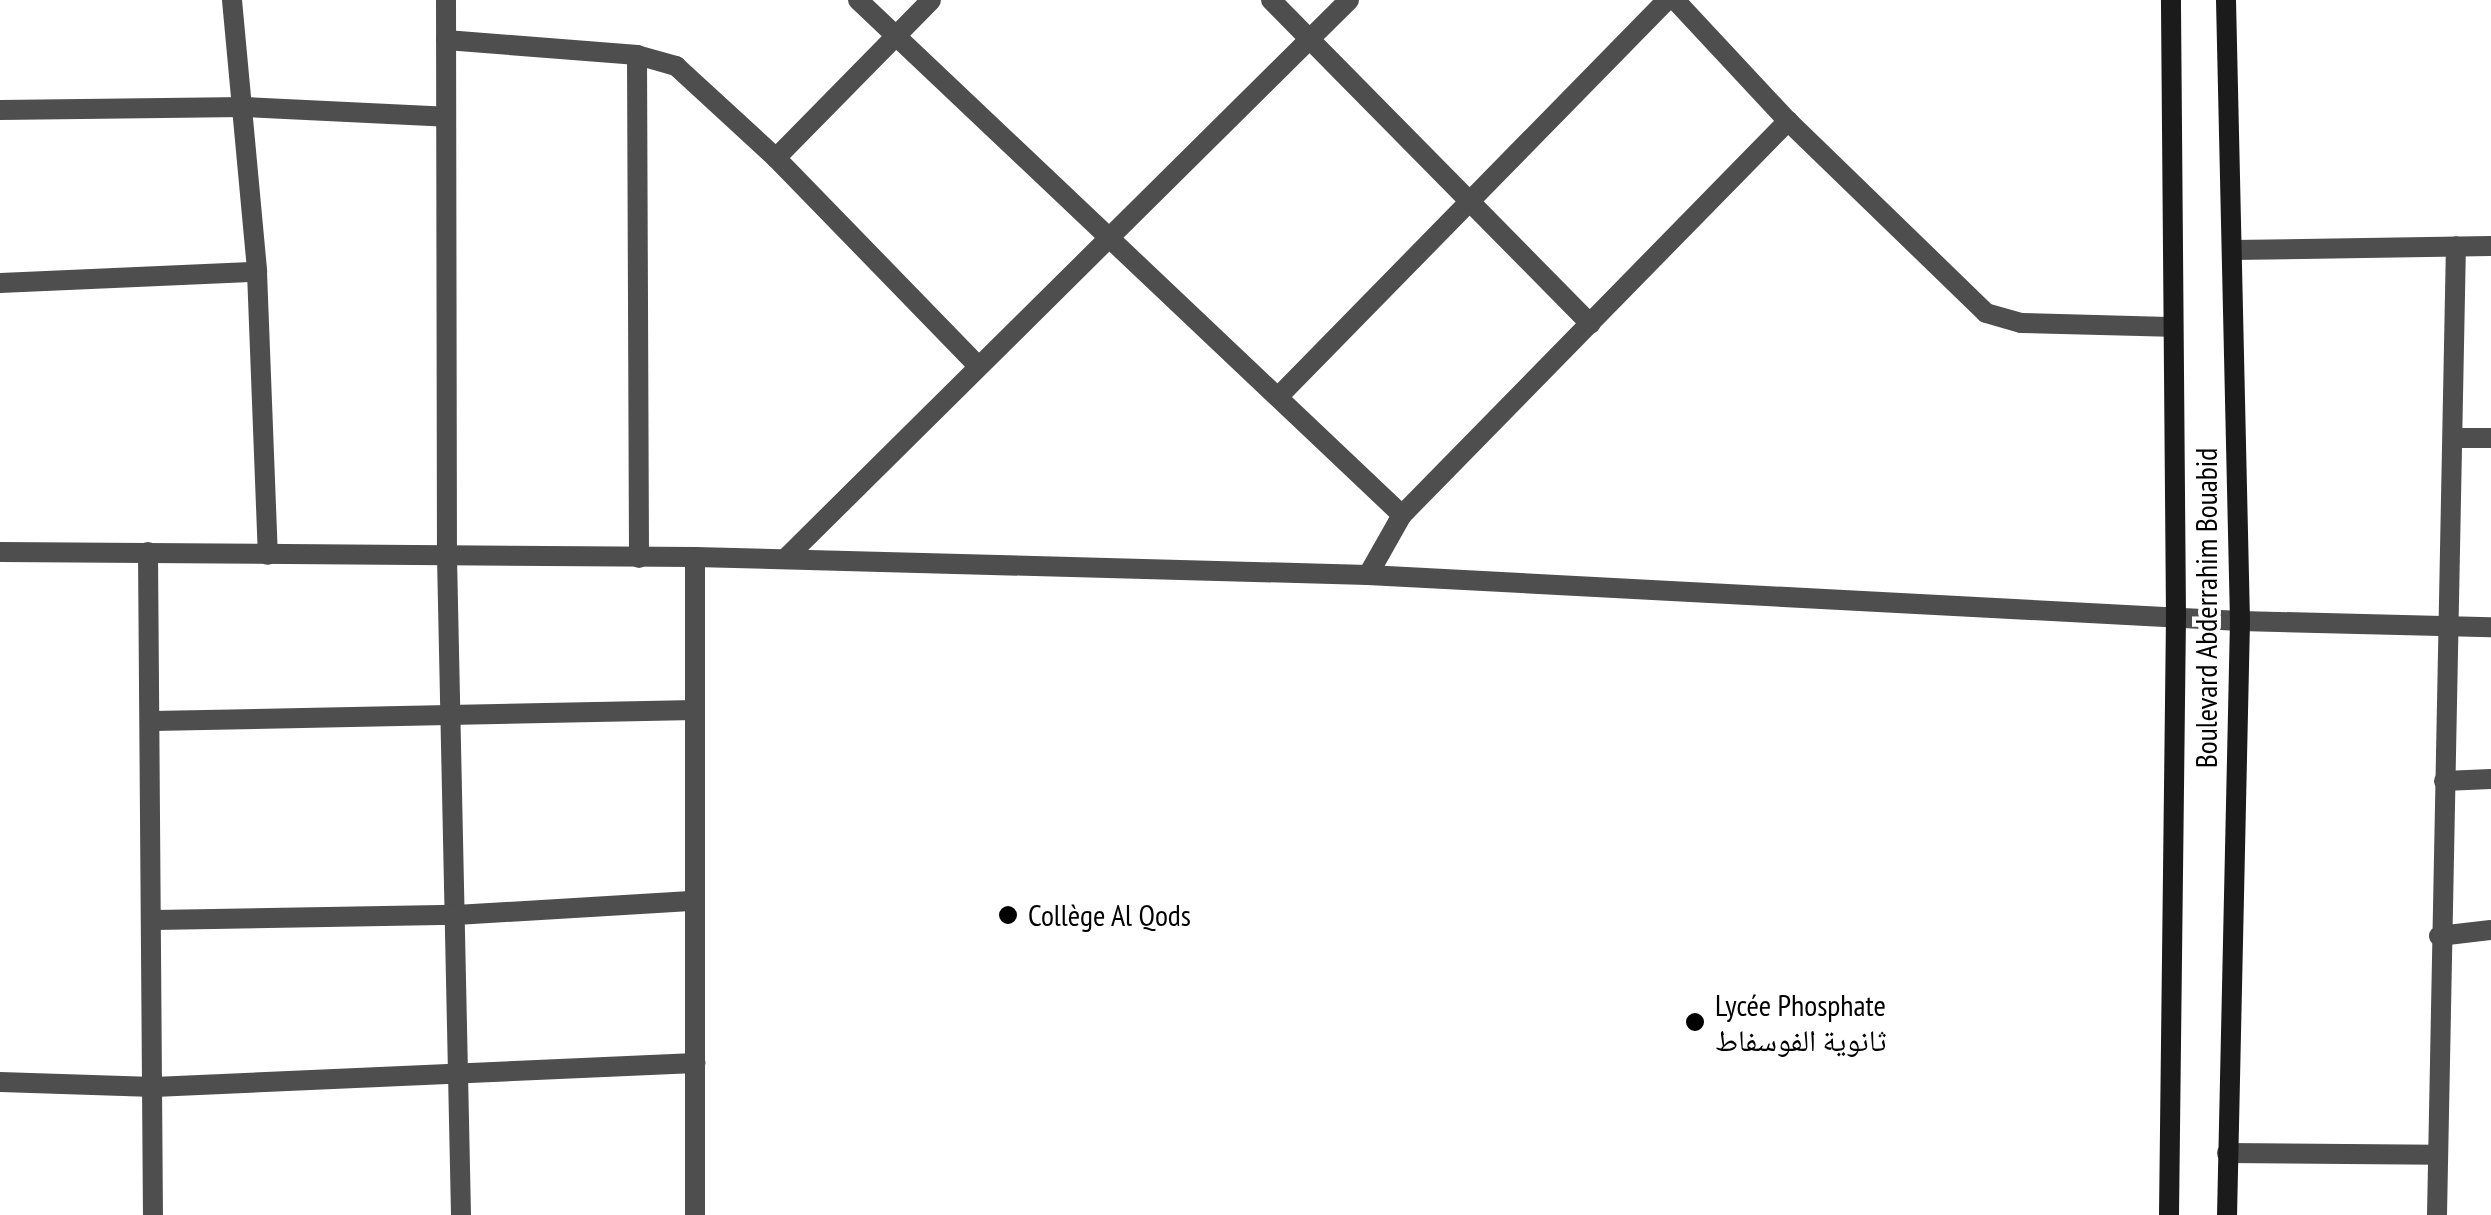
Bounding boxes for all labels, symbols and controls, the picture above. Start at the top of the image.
street label: Boulevard Abderrahim Bouabid [2188,447,2224,769]
place label: Collège Al Qods [1028,897,1192,933]
marker: Collège Al Qods [997,904,1019,926]
place label: Lycée Phosphate ثانوية الفوسفاط [1715,987,1887,1058]
marker: Lycée Phosphate ثانوية الفوسفاط [1684,1011,1706,1033]

